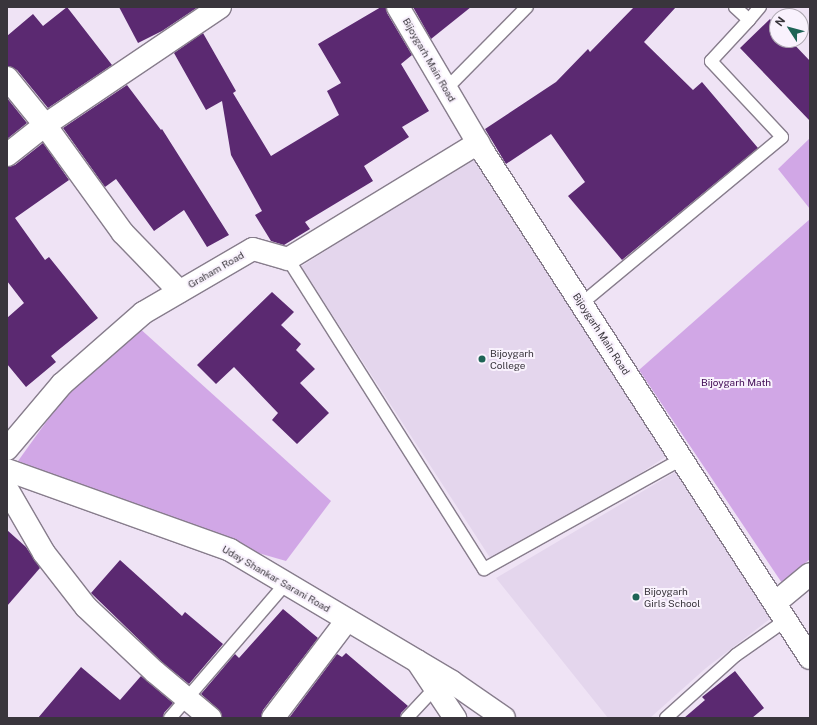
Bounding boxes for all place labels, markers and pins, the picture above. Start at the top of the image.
place label: Bijoygarh College [490,347,534,370]
marker: Bijoygarh College [477,354,487,364]
place label: Bijoygarh Girls School [644,585,700,608]
marker: Bijoygarh Girls School [631,592,641,602]

